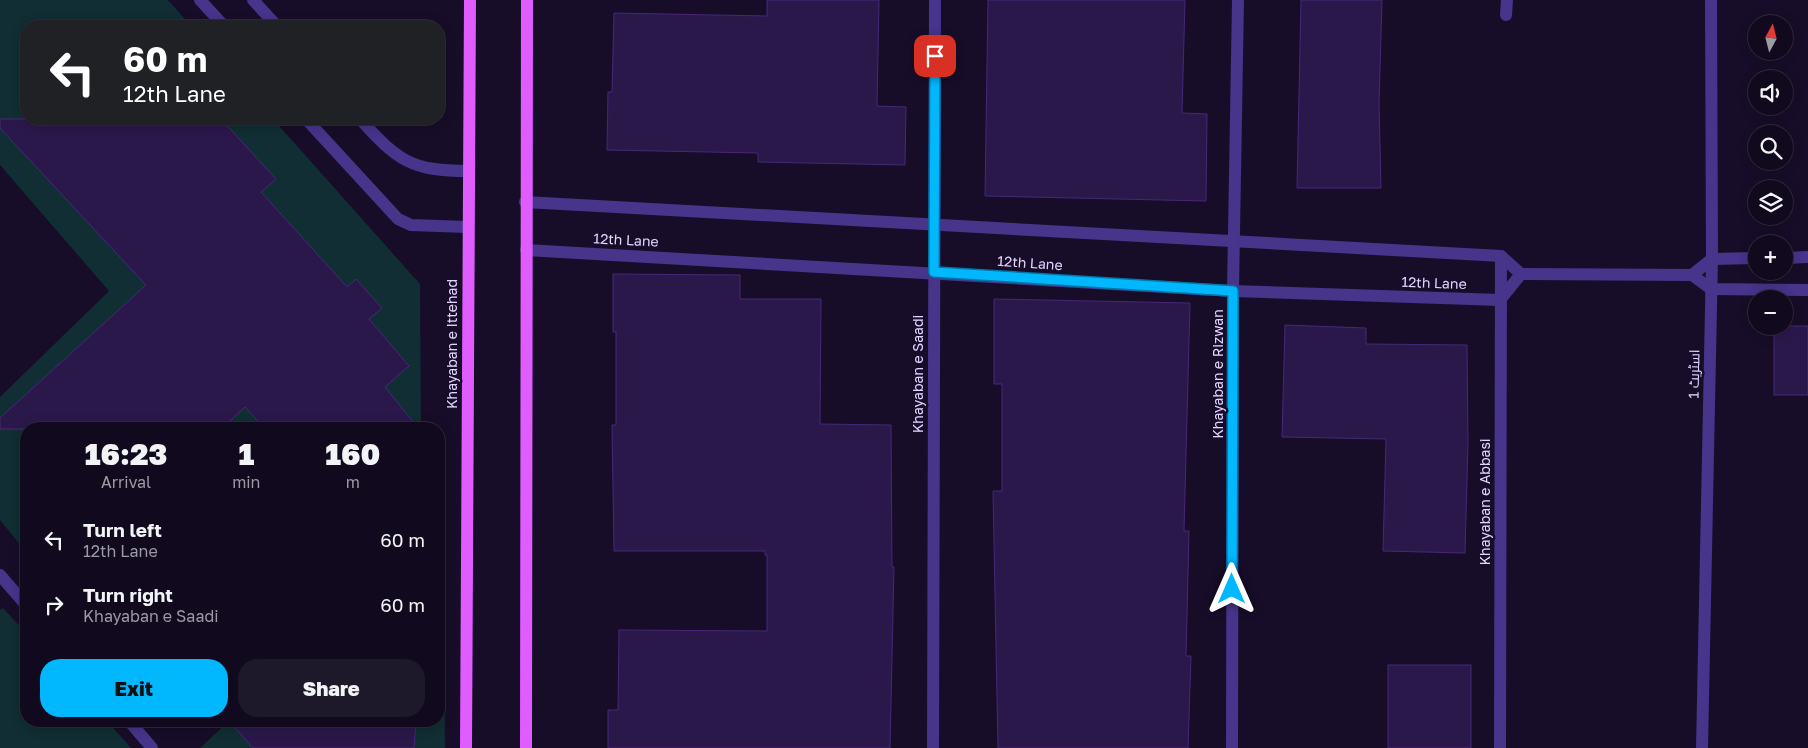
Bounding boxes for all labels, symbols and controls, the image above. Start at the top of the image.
north arrow [1748,15,1792,60]
map controls [1748,15,1793,335]
pin [914,35,956,77]
text: 60 m [123,38,207,80]
icon: left [40,40,105,105]
icon: arrive [921,42,949,70]
button: sound [1748,70,1793,115]
text: 12th Lane [123,80,226,107]
button: search [1748,125,1793,170]
button: layers [1748,180,1793,225]
street label: 12th Lane [593,229,659,250]
button: + [1748,235,1793,280]
street label: 12th Lane [997,252,1063,273]
street label: 12th Lane [1401,273,1467,292]
street label: Khayaban e Ittehad [443,279,460,409]
button: − [1748,290,1793,335]
street label: Khayaban e Rizwan [1209,309,1226,439]
street label: Khayaban e Saadi [909,315,926,433]
street label: اسٹریٹ 1 [1685,349,1702,399]
text: 16:23 [85,436,167,472]
text: 1 [238,436,254,472]
text: 160 [325,436,380,472]
street label: Khayaban e Abbasi [1476,438,1493,566]
text: Arrival [101,472,151,492]
text: min [232,472,260,492]
text: m [346,472,360,492]
text: Turn left [83,518,162,541]
icon: left [40,526,68,554]
text: 60 m [380,528,425,551]
text: 12th Lane [83,541,158,561]
position arrow [1205,562,1257,614]
text: Turn right [83,583,173,606]
icon: right [40,591,68,619]
text: 60 m [380,593,425,616]
text: Khayaban e Saadi [83,606,219,626]
button: Exit [40,659,228,717]
button: Share [238,659,425,717]

